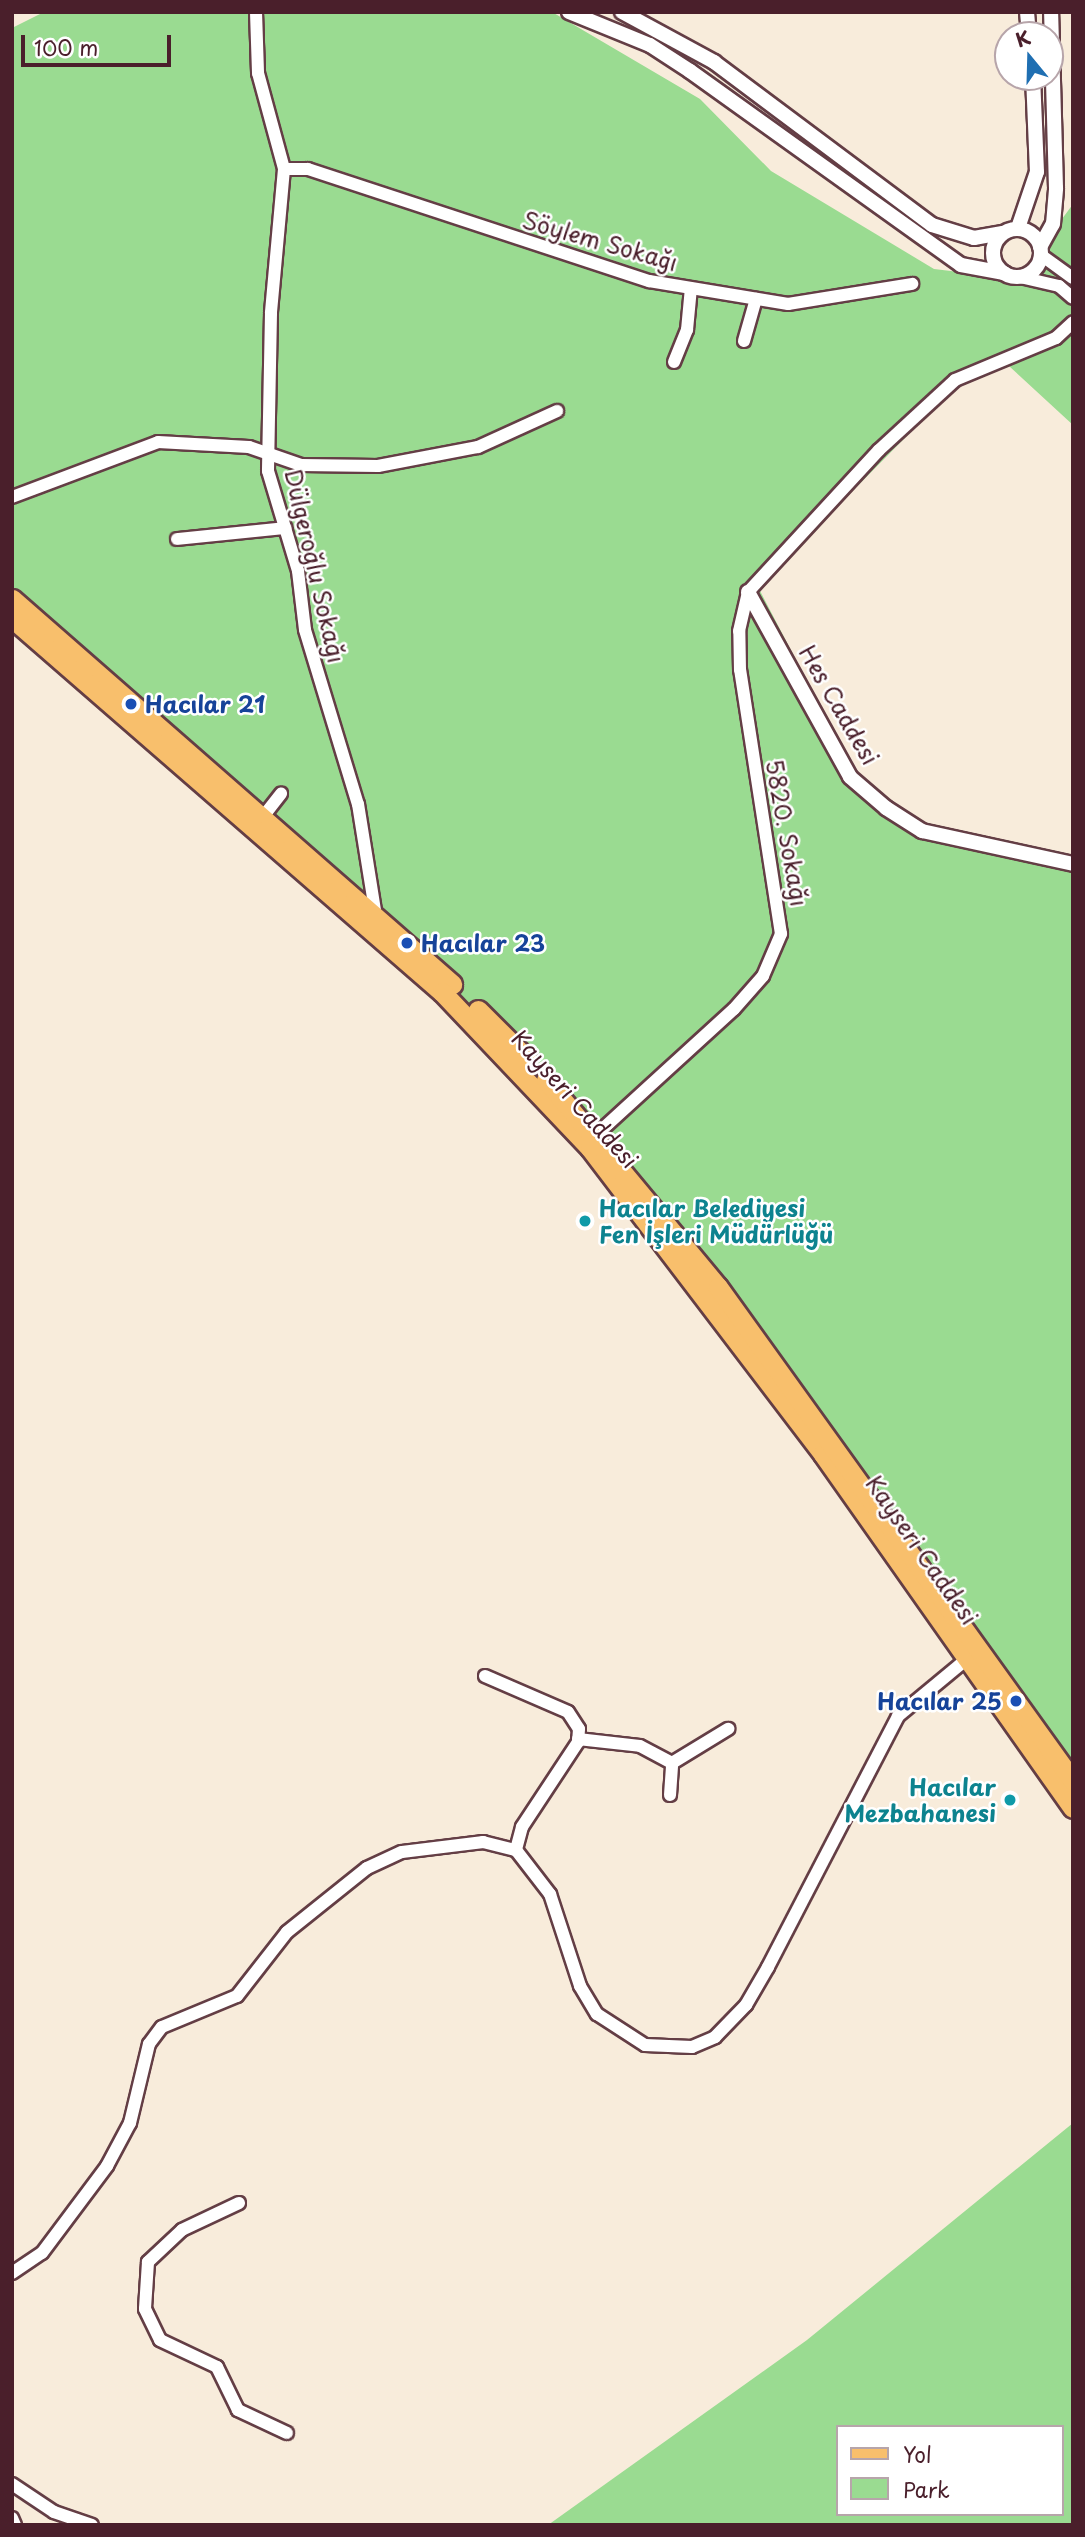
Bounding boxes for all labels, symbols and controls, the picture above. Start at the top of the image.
scale bar [24,21,175,65]
north arrow [994,21,1064,91]
text: K [1012,23,1034,54]
text: 100 m [34,31,98,63]
street label: Söylem Sokağı [517,205,683,277]
street label: Dülgeroğlu Sokağı [279,467,351,665]
street label: Hes Caddesi [794,640,884,770]
place label: Hacılar 21 [145,690,266,718]
marker: Hacılar 21 [123,696,139,712]
street label: 5820. Sokağı [760,757,814,909]
place label: Hacılar 23 [421,929,546,957]
marker: Hacılar 23 [399,935,415,951]
street label: Kayseri Caddesi [506,1024,644,1174]
place label: Hacılar Belediyesi Fen İşleri Müdürlüğü [599,1194,833,1248]
marker: Hacılar Belediyesi Fen İşleri Müdürlüğü [577,1213,593,1229]
street label: Kayseri Caddesi [860,1470,984,1630]
place label: Hacılar 25 [877,1687,1002,1715]
marker: Hacılar 25 [1008,1693,1024,1709]
place label: Hacılar Mezbahanesi [844,1773,996,1827]
marker: Hacılar Mezbahanesi [1002,1792,1018,1808]
legend [836,2425,1064,2516]
text: Yol [903,2438,932,2470]
text: Park [903,2473,950,2505]

